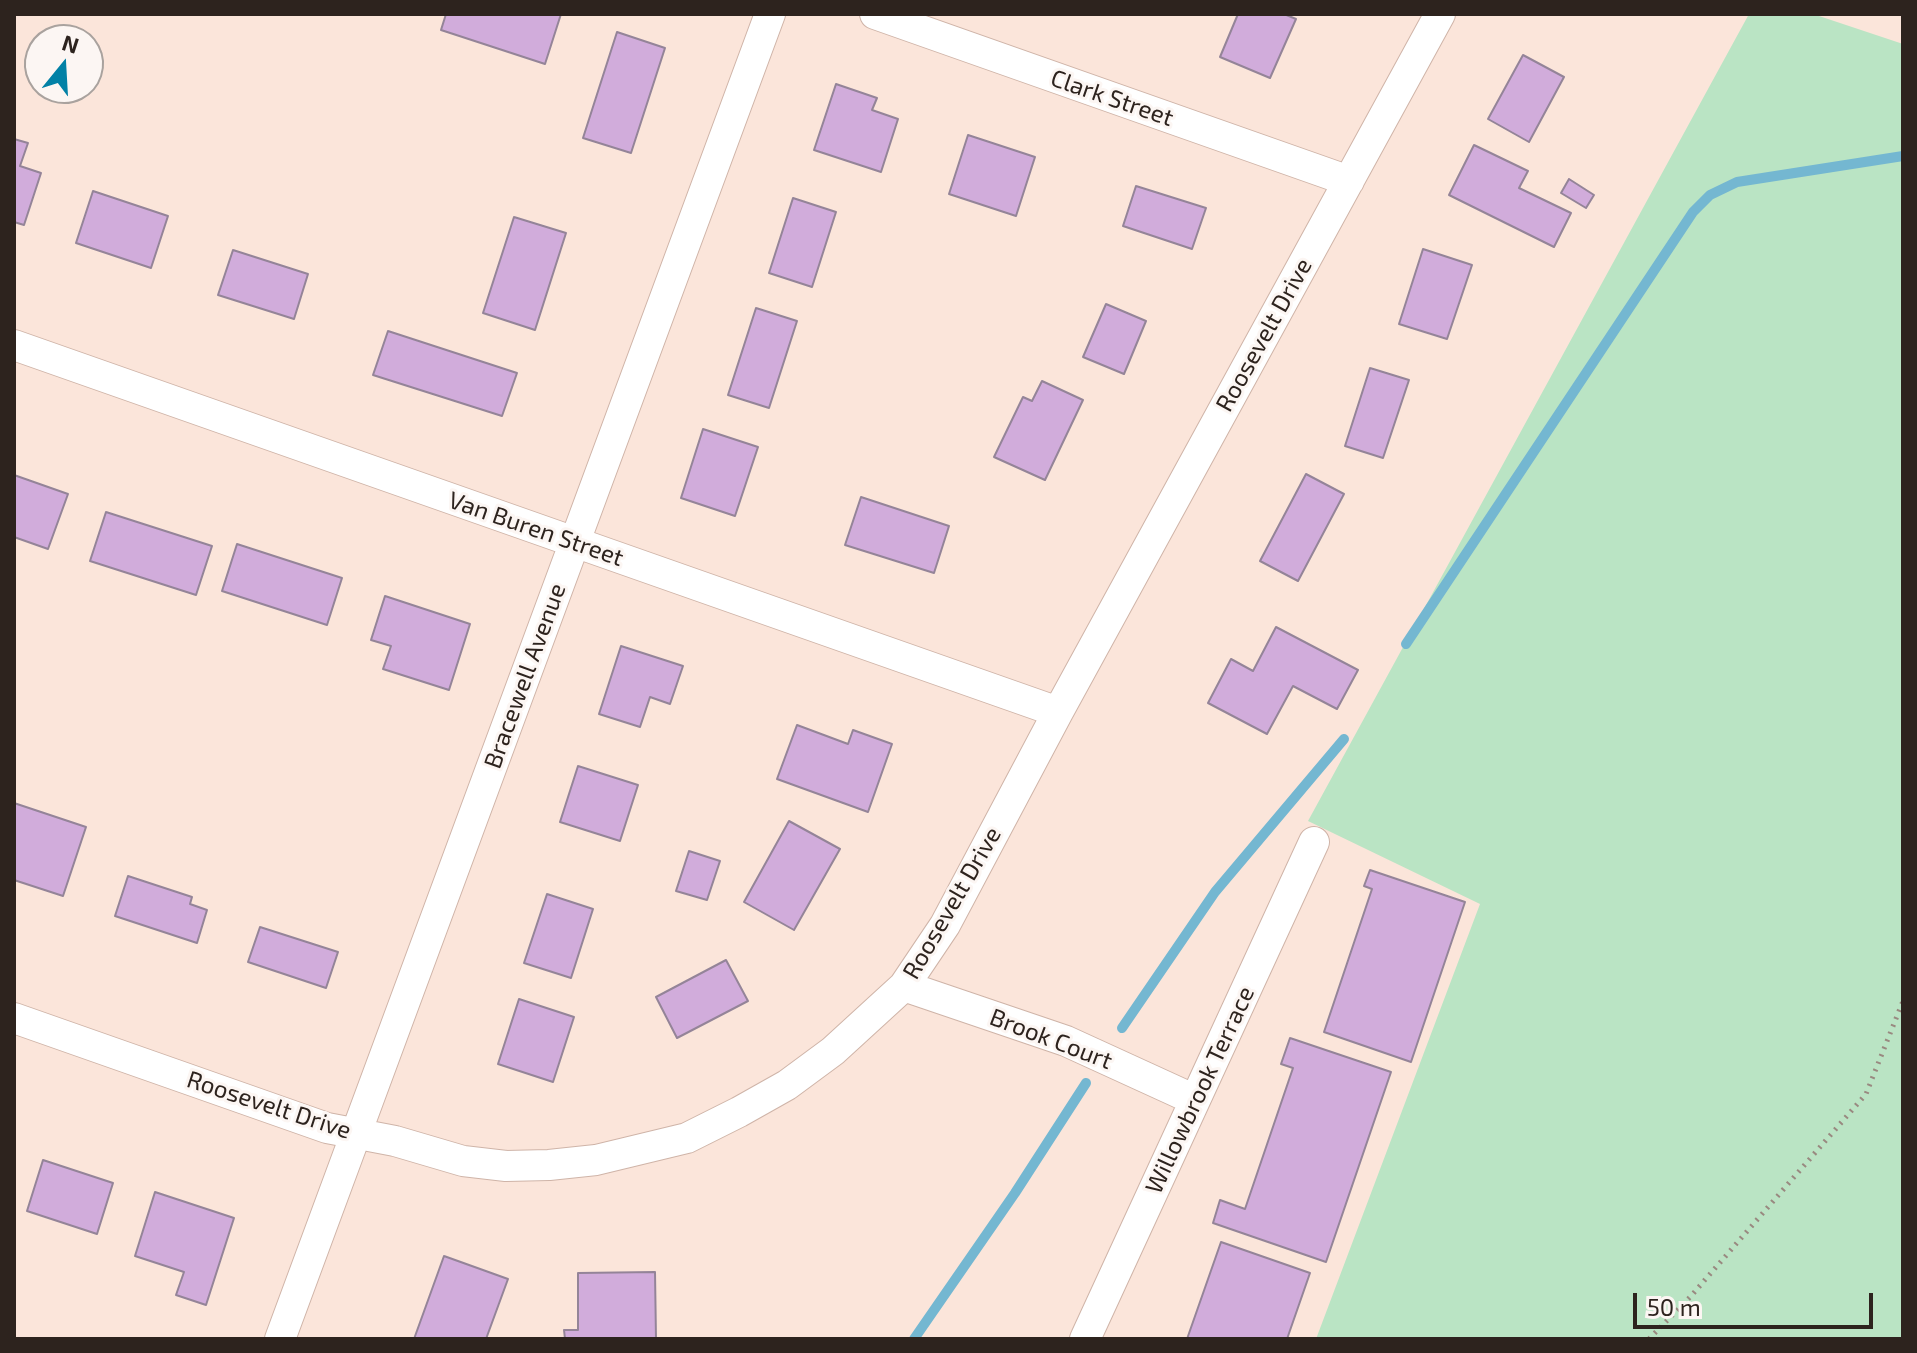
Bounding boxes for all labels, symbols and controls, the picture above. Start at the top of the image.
north arrow [24,24,104,104]
text: N [59,28,82,58]
street label: Clark Street [1047,64,1177,132]
street label: Roosevelt Drive [1210,253,1318,417]
street label: Van Buren Street [445,486,627,572]
street label: Bracewell Avenue [478,580,572,772]
street label: Roosevelt Drive [897,822,1007,984]
street label: Willowbrook Terrace [1139,982,1261,1198]
street label: Brook Court [986,1002,1116,1076]
street label: Roosevelt Drive [183,1065,355,1145]
scale bar [1637,1277,1877,1327]
text: 50 m [1647,1292,1701,1321]

